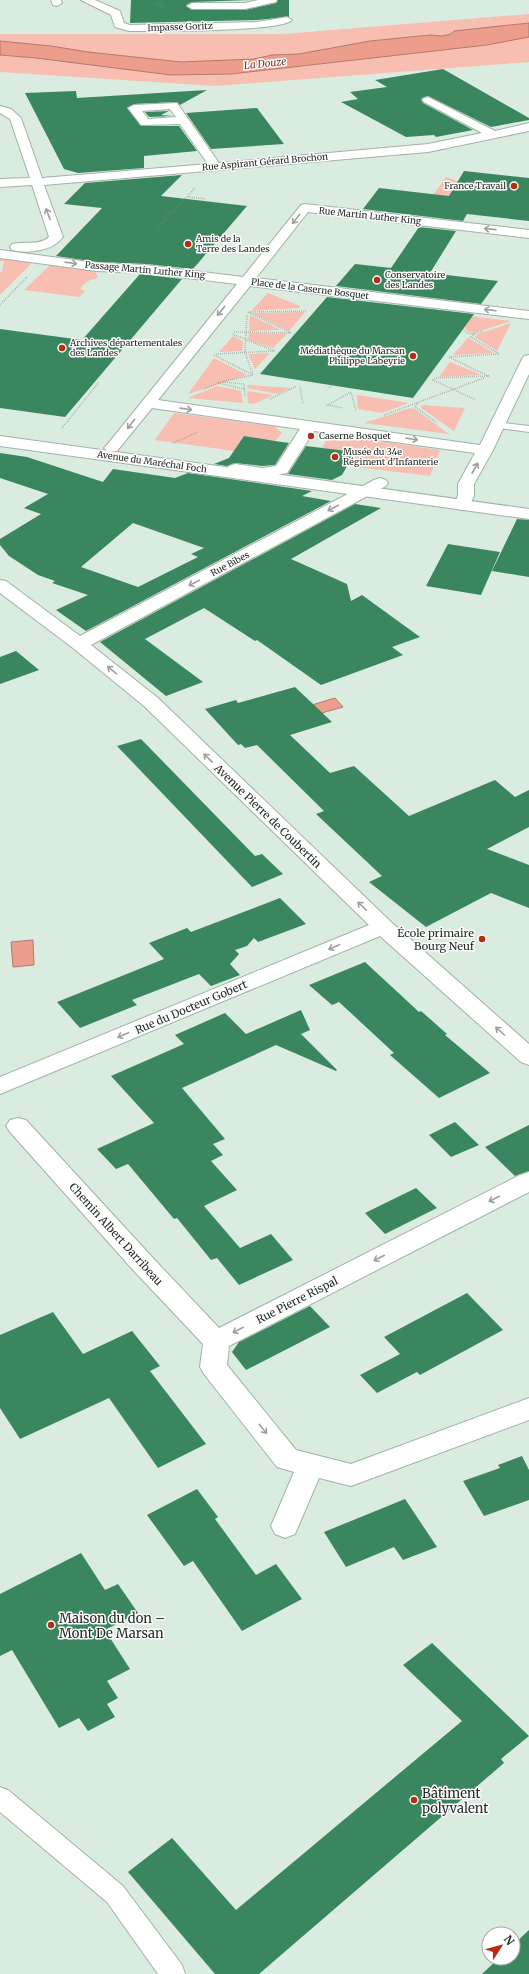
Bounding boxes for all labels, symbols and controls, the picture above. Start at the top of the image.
street label: Impasse Goritz [147,20,213,33]
water label: La Douze [243,55,287,72]
street label: Rue Aspirant Gérard Brochon [202,151,328,172]
place label: France Travail [444,180,506,191]
marker: France Travail [509,181,519,191]
street label: Rue Martin Luther King [318,205,422,226]
one-way arrow [44,208,52,220]
one-way arrow [292,213,301,224]
one-way arrow [484,225,497,233]
place label: Amis de la Terre des Landes [195,233,270,254]
marker: Amis de la Terre des Landes [183,239,193,249]
one-way arrow [64,259,77,267]
street label: Passage Martin Luther King [84,259,206,280]
place label: Conservatoire des Landes [385,269,445,290]
marker: Conservatoire des Landes [372,275,382,285]
street label: Place de la Caserne Bosquet [251,276,370,301]
one-way arrow [216,306,225,317]
one-way arrow [484,306,497,314]
place label: Archives départementales des Landes [69,337,183,358]
marker: Archives départementales des Landes [57,343,67,353]
place label: Médiathèque du Marsan Philippe Labeyrie [300,345,405,366]
marker: Médiathèque du Marsan Philippe Labeyrie [408,351,418,361]
one-way arrow [180,405,193,413]
one-way arrow [127,419,136,430]
place label: Caserne Bosquet [319,430,391,441]
marker: Caserne Bosquet [306,431,316,441]
one-way arrow [405,436,418,443]
place label: Musée du 34e Régiment d'Infanterie [343,446,438,467]
street label: Avenue du Maréchal Foch [96,448,208,475]
marker: Musée du 34e Régiment d'Infanterie [330,452,340,462]
one-way arrow [472,463,479,475]
one-way arrow [327,505,339,512]
street label: Rue Bibes [209,549,251,578]
one-way arrow [188,580,200,587]
one-way arrow [106,666,117,675]
one-way arrow [203,753,213,762]
street label: Avenue Pierre de Coubertin [211,760,325,871]
one-way arrow [356,902,367,911]
place label: École primaire Bourg Neuf [397,926,475,953]
marker: École primaire Bourg Neuf [477,934,487,944]
one-way arrow [328,944,340,951]
street label: Rue du Docteur Gobert [133,977,250,1037]
one-way arrow [495,1026,505,1035]
one-way arrow [118,1032,130,1039]
street label: Chemin Albert Darribeau [66,1180,166,1288]
one-way arrow [489,1196,501,1203]
one-way arrow [373,1255,385,1262]
street label: Rue Pierre Rispal [254,1273,341,1327]
one-way arrow [232,1327,244,1334]
one-way arrow [259,1423,268,1434]
place label: Maison du don – Mont De Marsan [59,1610,165,1642]
marker: Maison du don – Mont De Marsan [46,1620,56,1630]
place label: Bâtiment polyvalent [422,1785,488,1817]
marker: Bâtiment polyvalent [409,1795,419,1805]
north arrow [481,1926,521,1966]
text: N [501,1932,517,1948]

